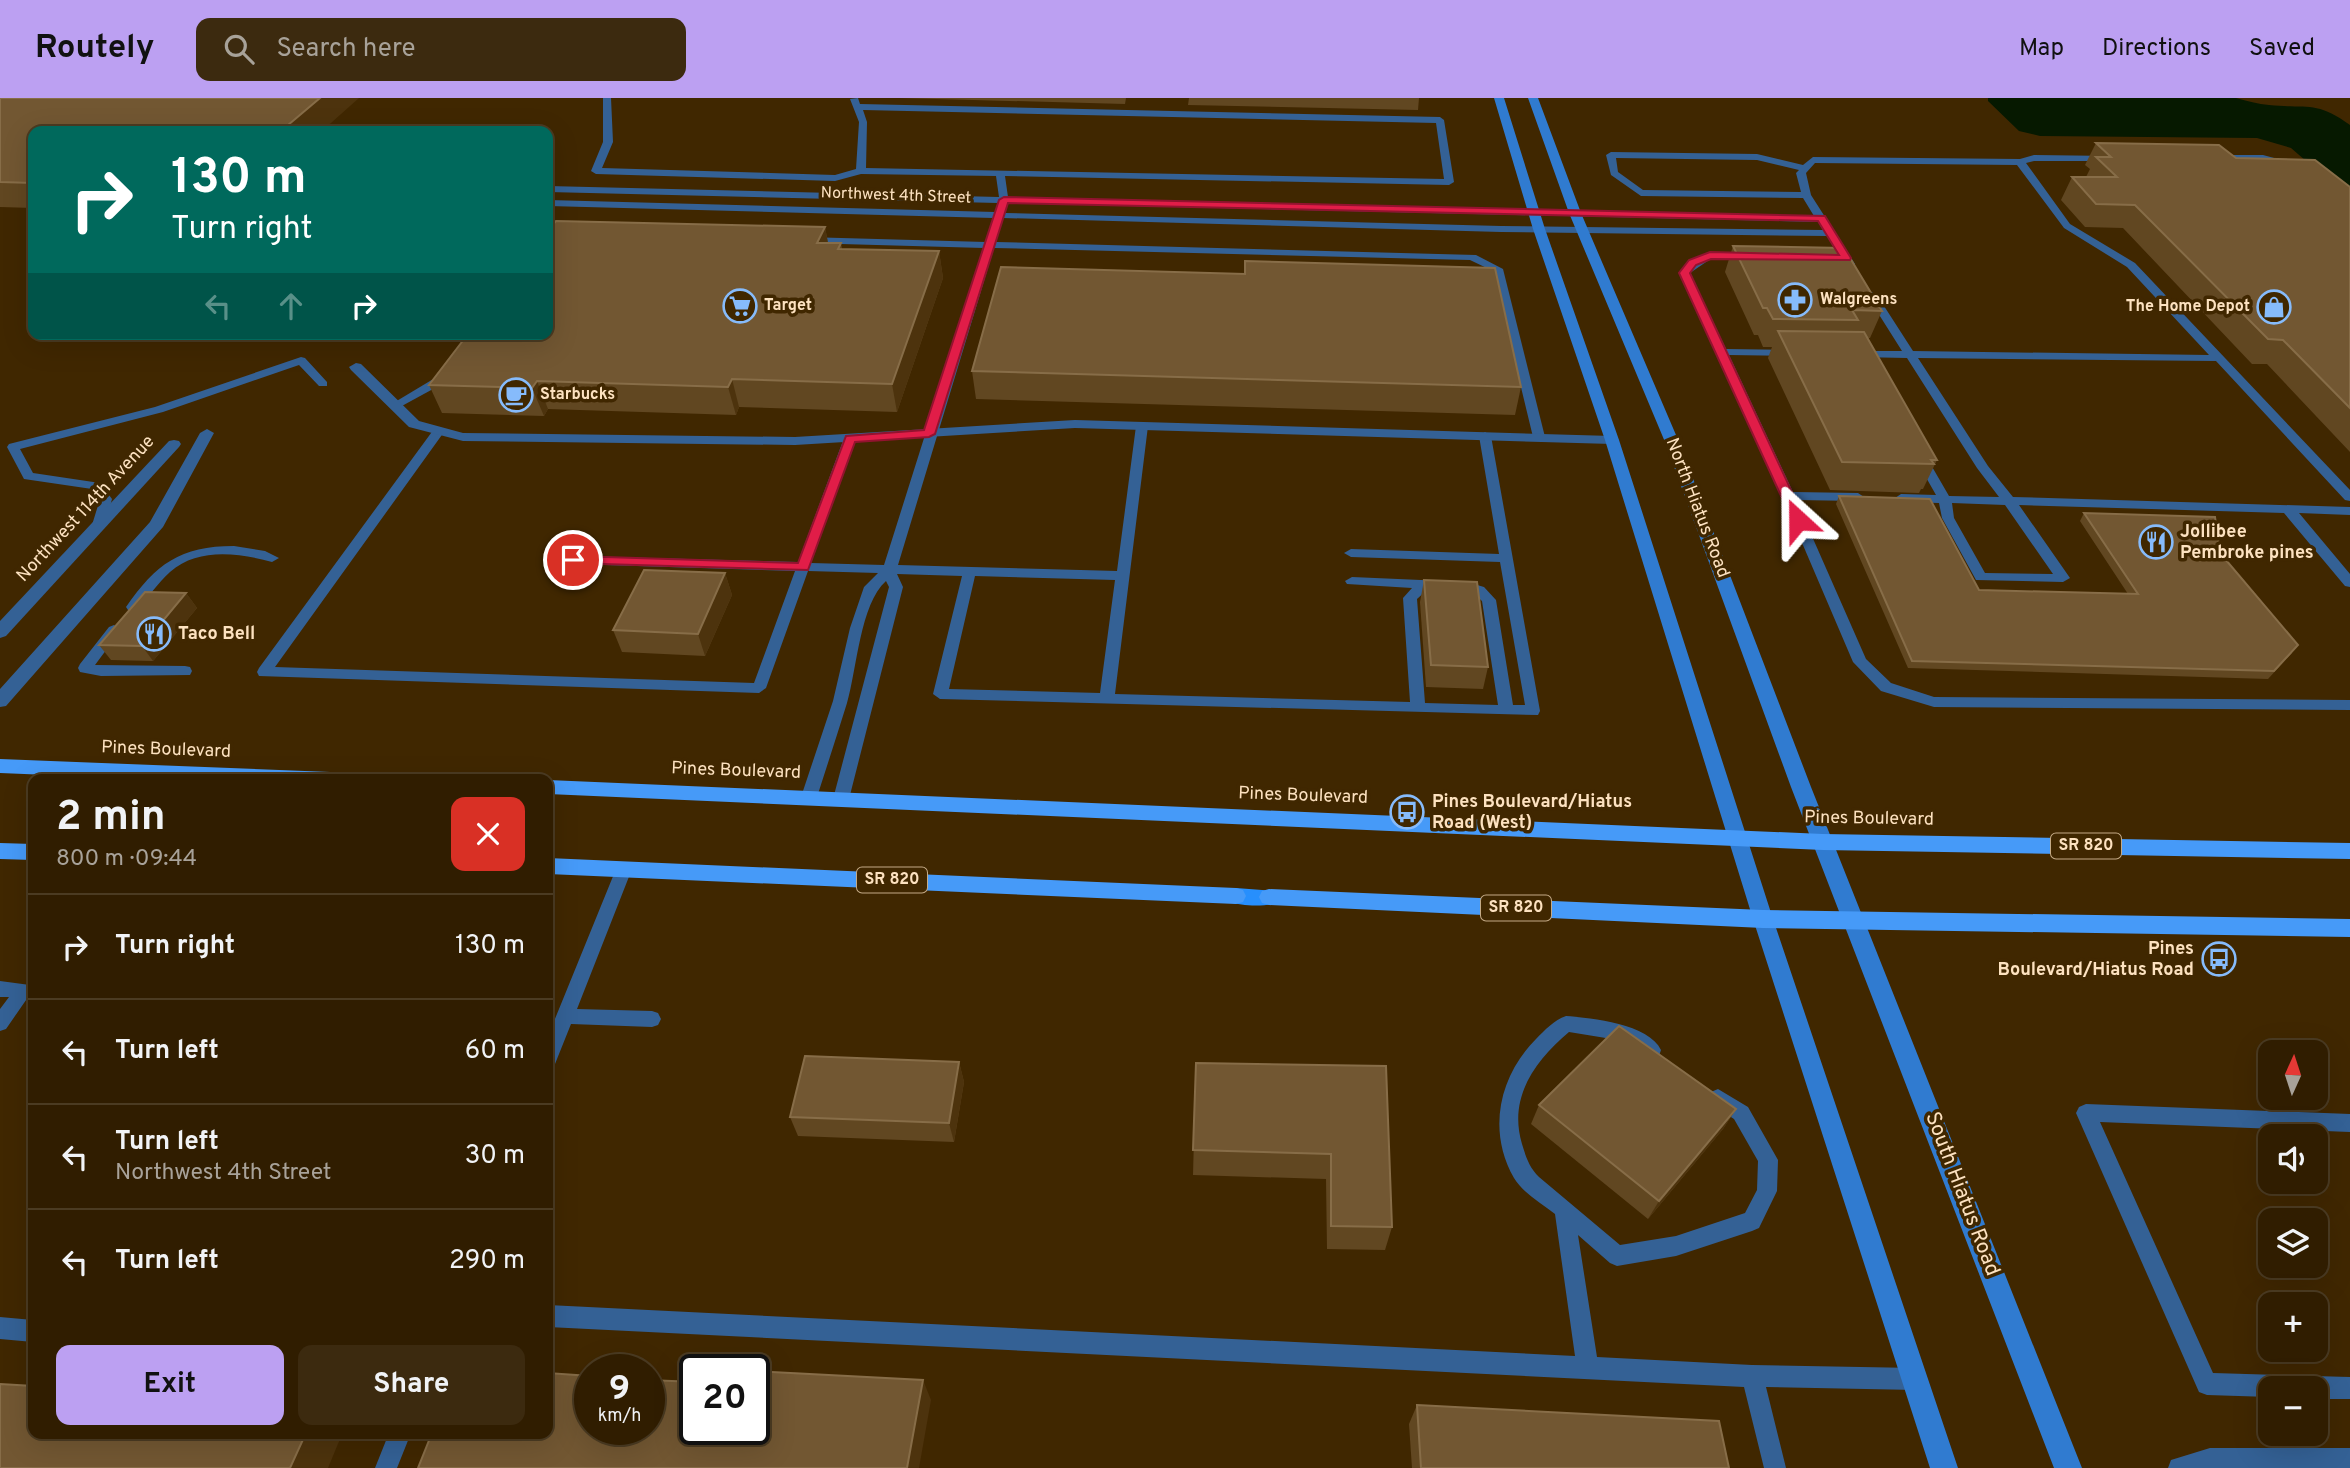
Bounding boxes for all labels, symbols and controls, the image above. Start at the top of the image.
search box [196,18,686,81]
text: Routely [35,28,154,70]
icon: search [220,30,258,68]
text: Search here [276,33,415,66]
text: Map [2019,34,2064,64]
text: Directions [2102,34,2211,64]
text: Saved [2249,34,2315,64]
text: 130 m [171,149,307,211]
icon: right [56,154,147,245]
street label: Northwest 4th Street [820,183,972,209]
text: Turn right [171,210,313,250]
pharmacy icon: Walgreens [1776,281,1814,319]
icon: left [199,287,237,325]
icon: ahead [272,287,310,325]
icon: right [345,287,383,325]
supermarket icon: Target [721,287,759,325]
shop icon: The Home Depot [2255,288,2293,326]
place label: Walgreens [1820,290,1898,310]
place label: Target [764,296,812,316]
place label: The Home Depot [2126,297,2250,317]
cafe icon: Starbucks [497,376,535,414]
place label: Starbucks [540,385,615,405]
street label: Northwest 114th Avenue [12,431,160,587]
street label: North Hiatus Road [1660,435,1734,581]
position arrow [1761,483,1835,557]
place label: Jollibee Pembroke pines [2180,521,2314,565]
restaurant icon: Jollibee Pembroke pines [2137,523,2175,561]
pin [543,530,603,590]
icon: arrive [554,541,592,579]
restaurant icon: Taco Bell [135,615,173,653]
place label: Taco Bell [178,623,255,646]
street label: Pines Boulevard [101,736,231,764]
street label: Pines Boulevard [671,757,801,785]
street label: Pines Boulevard [1238,782,1368,810]
place label: Pines Boulevard/Hiatus Road (West) [1432,791,1632,835]
text: 2 min [56,792,166,845]
bus stop icon: Pines Boulevard/Hiatus Road (West) [1388,793,1426,831]
button: close [451,797,525,871]
street label: Pines Boulevard [1804,806,1934,832]
road number: SR 820 [2051,834,2121,859]
text: 800 m · 09:44 [56,845,197,874]
road number: SR 820 [857,867,927,892]
road number: SR 820 [1481,895,1551,920]
icon: right [56,928,94,966]
text: Turn right [115,930,235,963]
text: 130 m [455,930,525,963]
place label: Pines Boulevard/Hiatus Road [1997,938,2194,982]
bus stop icon: Pines Boulevard/Hiatus Road [2200,940,2238,978]
icon: left [56,1033,94,1071]
text: Turn left [115,1035,219,1068]
text: 60 m [465,1035,525,1068]
north arrow [2258,1040,2328,1110]
map controls [2258,1040,2328,1446]
street label: South Hiatus Road [1918,1108,2006,1280]
button: sound [2258,1124,2328,1194]
text: Turn left [115,1126,219,1159]
icon: left [56,1138,94,1176]
text: 30 m [465,1140,525,1173]
text: Northwest 4th Street [115,1159,332,1188]
button: layers [2258,1208,2328,1278]
icon: left [56,1243,94,1281]
text: Turn left [115,1245,219,1278]
text: 290 m [449,1245,525,1278]
button: + [2258,1292,2328,1362]
button: Exit [56,1345,284,1425]
button: Share [298,1345,525,1425]
speed limit sign: 20 [679,1354,770,1445]
text: 9 [609,1368,630,1412]
button: − [2258,1376,2328,1446]
text: km/h [598,1405,641,1428]

